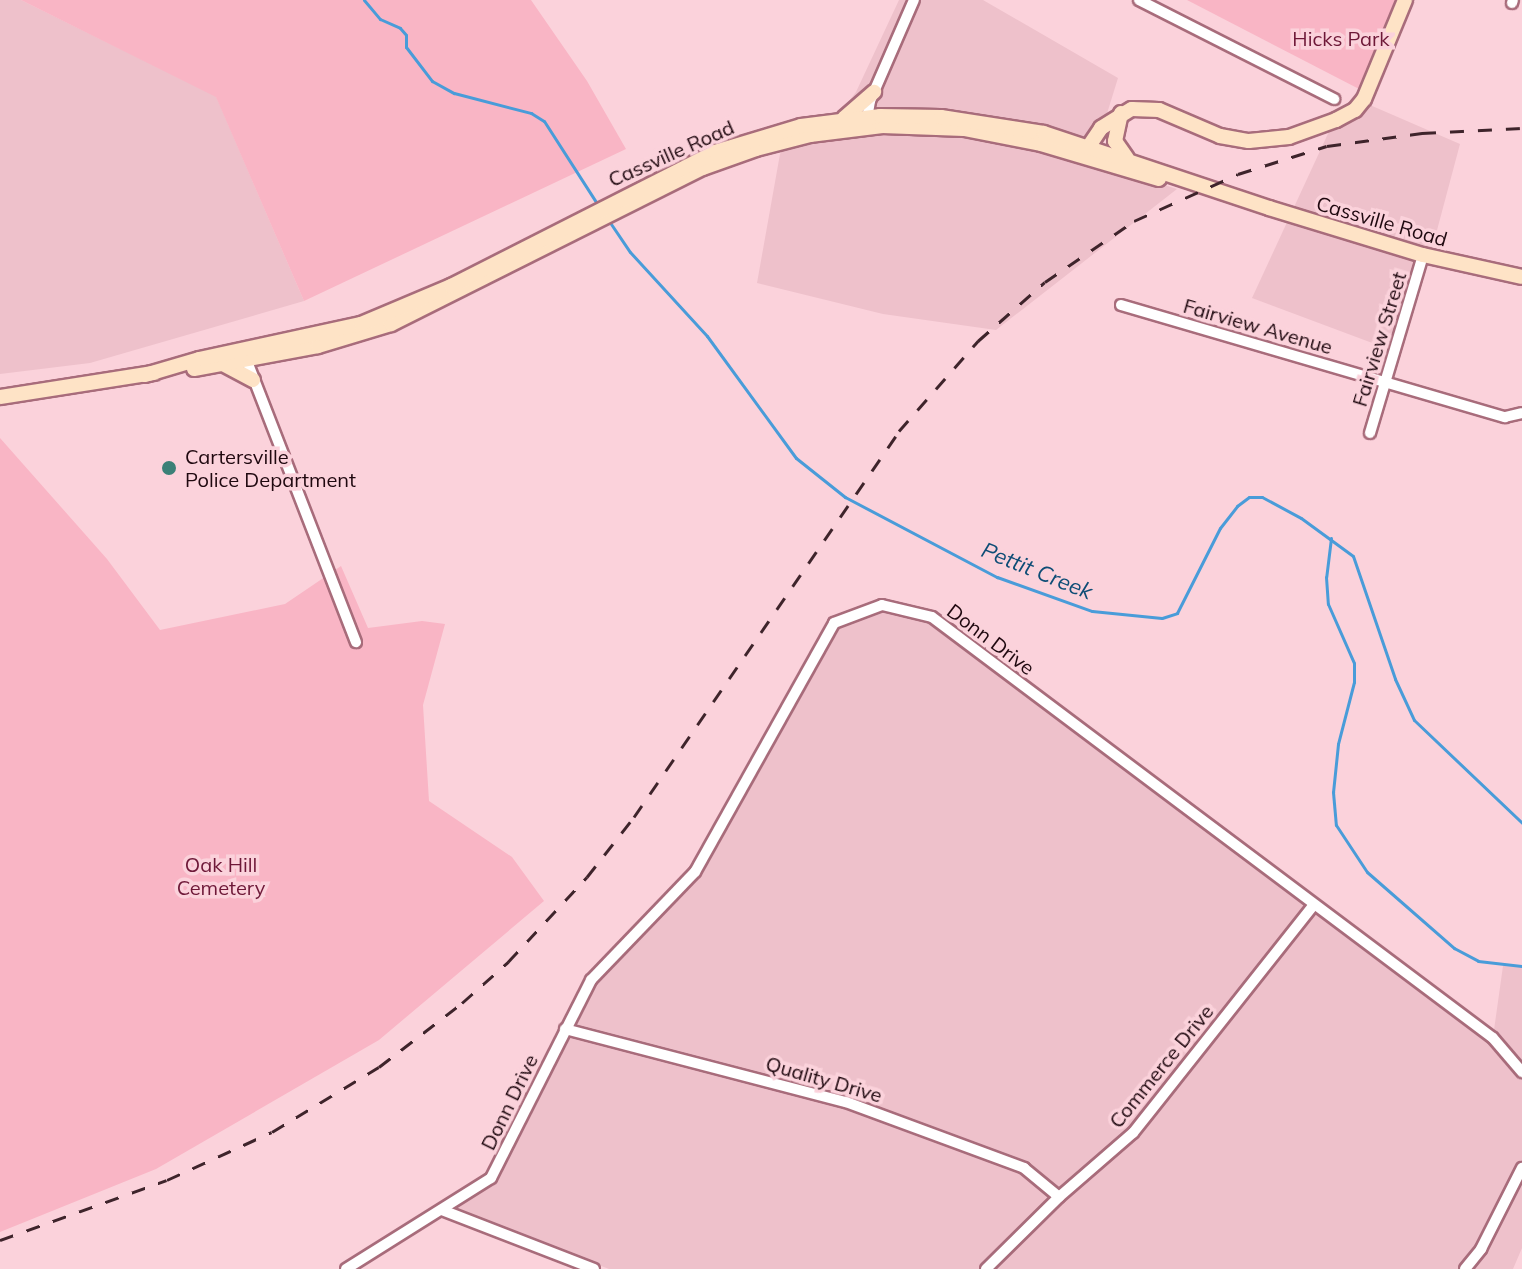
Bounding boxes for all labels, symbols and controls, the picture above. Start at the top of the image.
park label: Hicks Park [1292,26,1390,50]
street label: Cassville Road [604,115,738,191]
street label: Cassville Road [1314,191,1450,251]
street label: Fairview Street [1347,269,1411,409]
street label: Fairview Avenue [1181,293,1335,359]
place label: Cartersville Police Department [185,444,356,491]
marker: Cartersville Police Department [160,459,178,477]
water label: Pettit Creek [977,537,1097,605]
street label: Donn Drive [943,598,1039,680]
park label: Oak Hill Cemetery [177,853,265,900]
street label: Commerce Drive [1104,1000,1218,1132]
street label: Donn Drive [476,1050,542,1154]
street label: Quality Drive [763,1051,885,1107]

